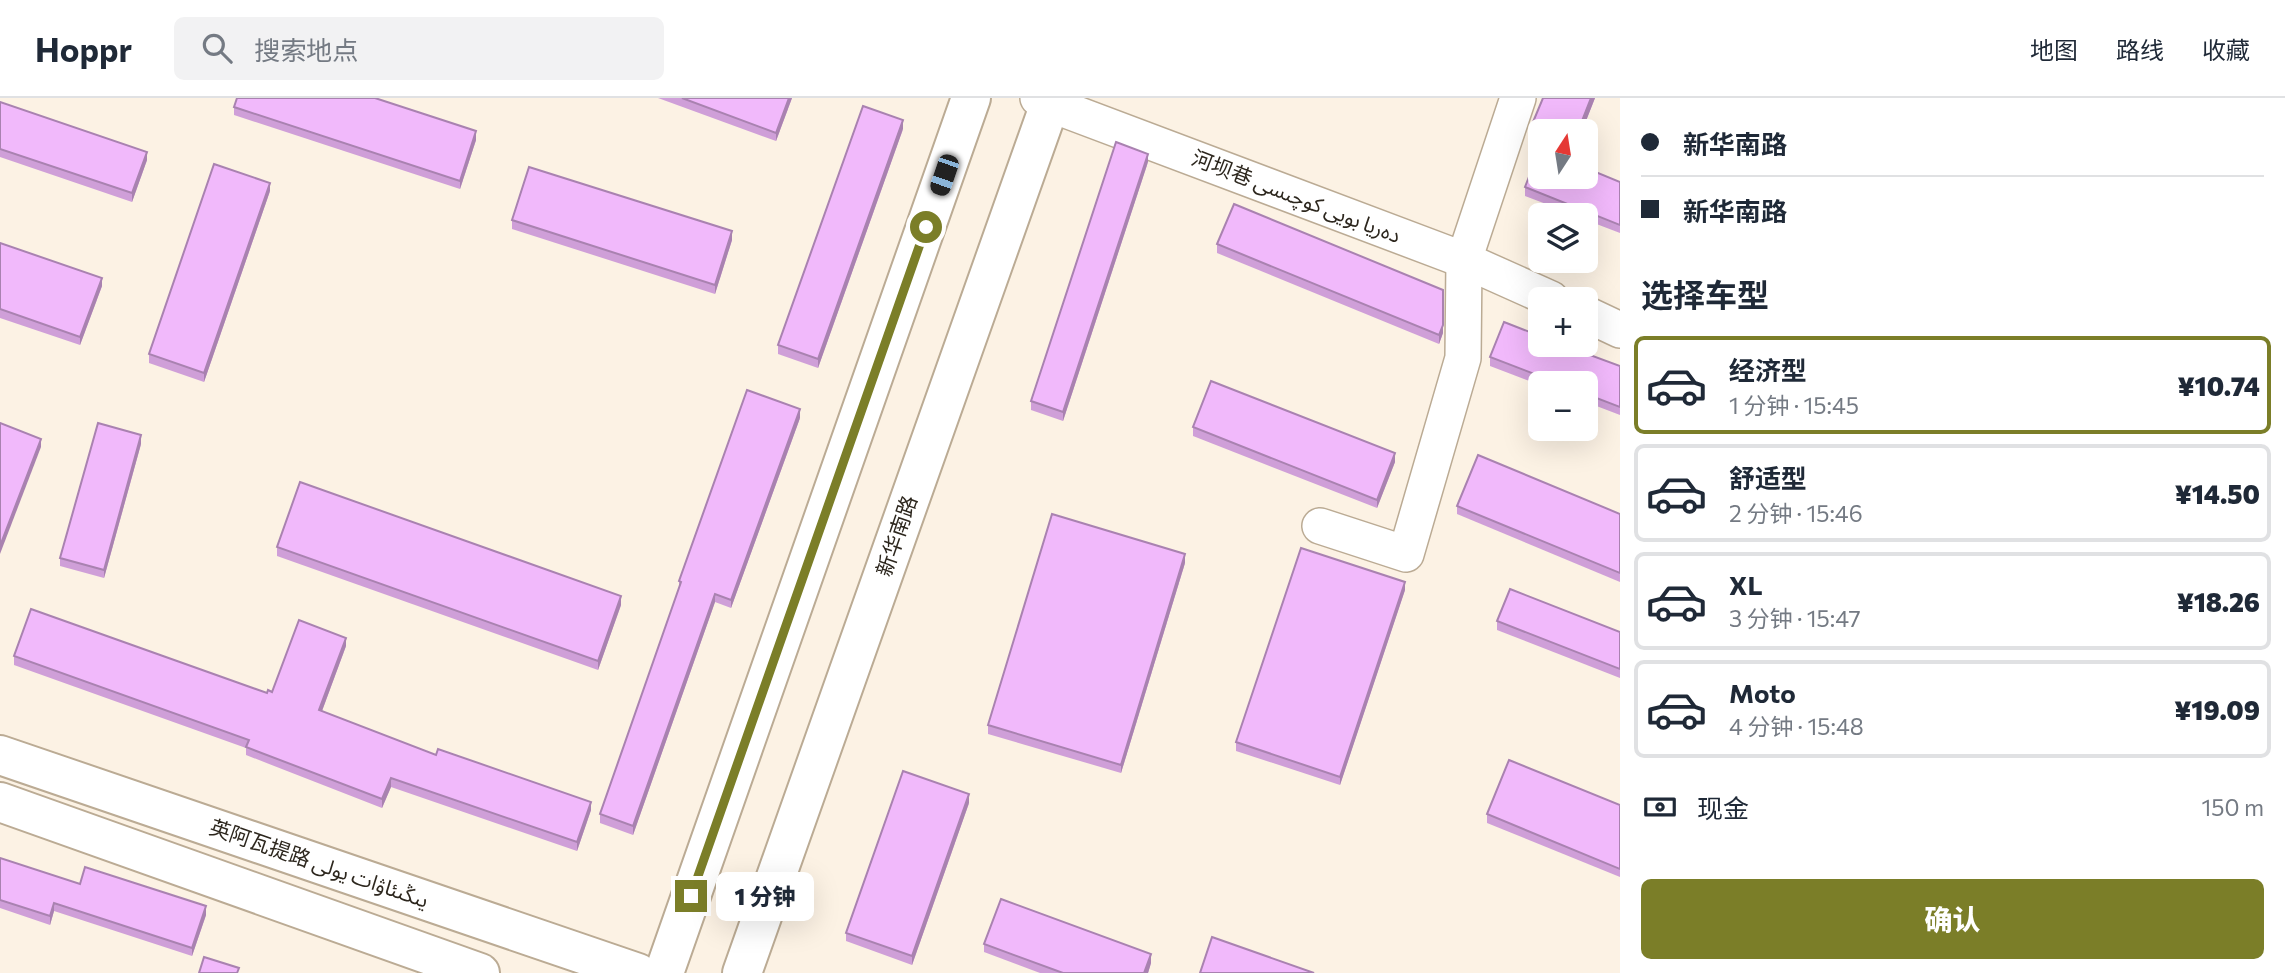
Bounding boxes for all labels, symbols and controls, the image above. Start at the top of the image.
search box [174,17,664,80]
text: Hoppr [35,28,132,69]
icon: search [198,29,236,67]
text: 搜索地点 [254,34,358,65]
text: 地图 [2030,35,2078,64]
text: 路线 [2116,35,2164,64]
text: 收藏 [2202,35,2250,64]
north arrow [1528,119,1598,189]
map controls [1528,119,1598,441]
text: 新华南路 [1683,128,1787,159]
street label: 河坝巷 دەريا بويى كوچىسى [1188,144,1405,249]
car [928,152,961,198]
text: 新华南路 [1683,195,1787,226]
button: layers [1528,203,1598,273]
route start [910,211,942,243]
text: 选择车型 [1641,274,1769,314]
button: + [1528,287,1598,357]
icon: car [1645,354,1708,417]
text: 经济型 [1729,354,1807,385]
text: ¥10.74 [2177,370,2260,401]
button: − [1528,371,1598,441]
text: 1 分钟 · 15:45 [1729,391,1859,419]
icon: car [1645,462,1708,525]
text: 舒适型 [1729,462,1807,493]
text: ¥14.50 [2175,478,2260,509]
street label: 新华南路 [870,492,921,579]
text: 2 分钟 · 15:46 [1729,499,1863,527]
text: XL [1729,569,1763,600]
icon: car [1645,570,1708,633]
text: ¥18.26 [2177,586,2260,617]
text: 3 分钟 · 15:47 [1729,604,1861,632]
text: Moto [1729,677,1796,708]
icon: car [1645,678,1708,741]
text: ¥19.09 [2174,694,2260,725]
text: 4 分钟 · 15:48 [1729,712,1864,740]
icon: cash [1641,788,1679,826]
text: 现金 [1697,792,1749,823]
text: 150 m [2201,793,2264,821]
street label: 英阿瓦提路 يىڭىئاۋات يولى [206,813,432,913]
callout: 1 分钟 [716,872,814,920]
button: 确认 [1641,879,2264,959]
route end [675,880,707,912]
text: 1 分钟 [734,882,796,910]

